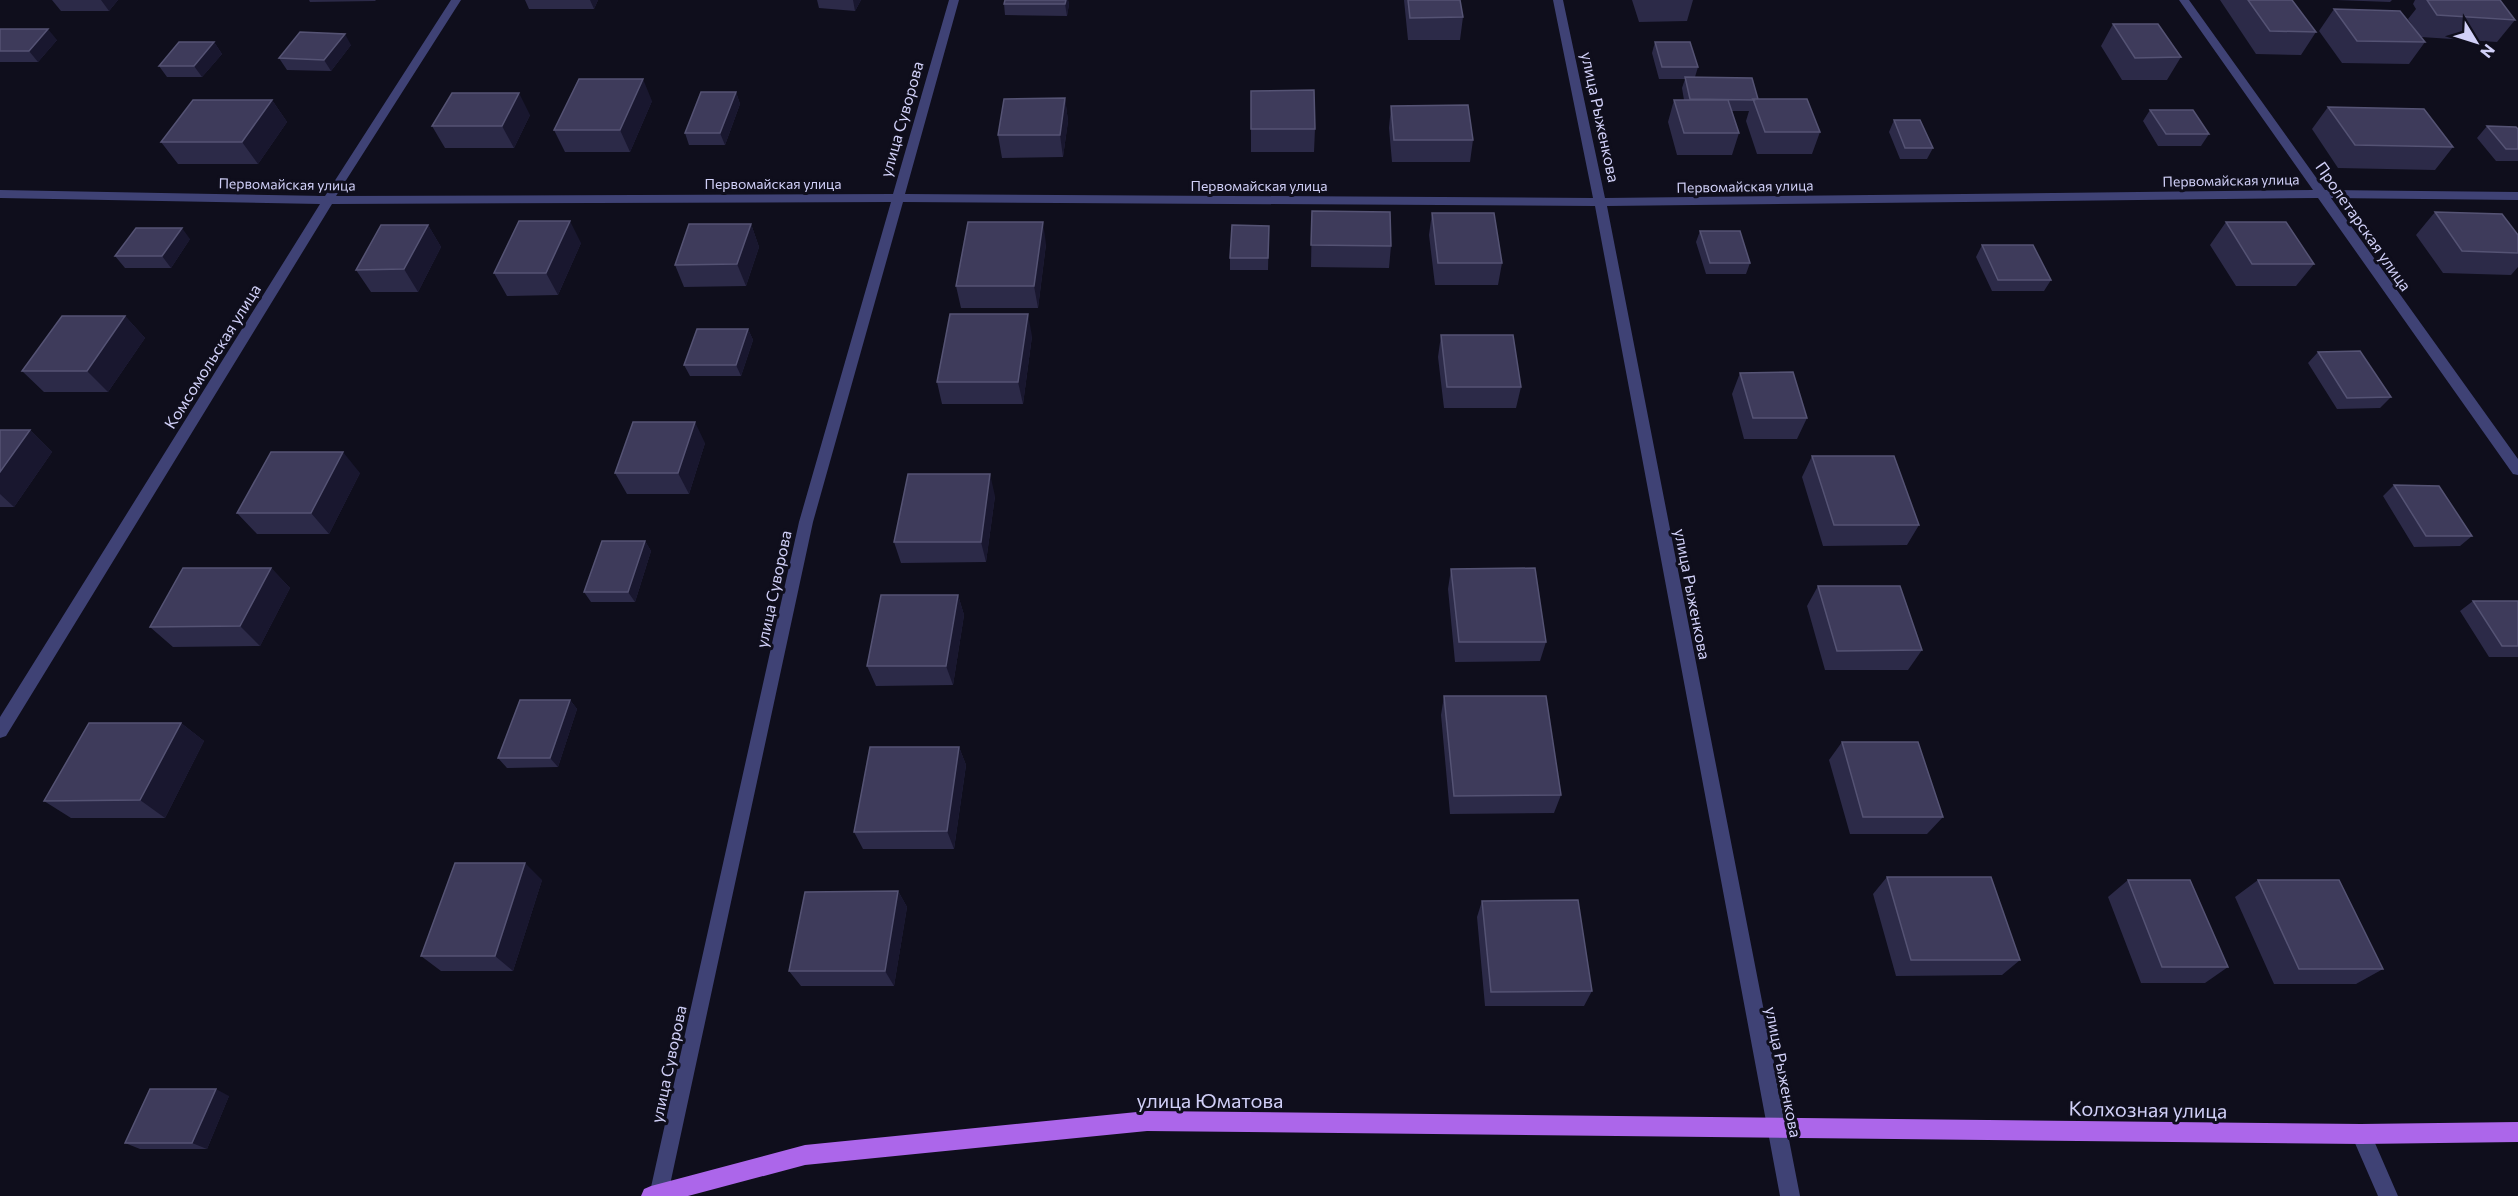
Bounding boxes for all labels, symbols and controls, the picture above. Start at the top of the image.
north arrow [2446,12,2506,72]
text: N [2477,41,2499,62]
street label: улица Рыженкова [1578,50,1624,184]
street label: улица Суворова [875,59,927,179]
street label: Пролетарская улица [2312,158,2416,294]
street label: Первомайская улица [2162,170,2300,190]
street label: Первомайская улица [218,174,356,194]
street label: Первомайская улица [704,175,842,192]
street label: Первомайская улица [1676,176,1814,196]
street label: Первомайская улица [1190,177,1328,194]
street label: Комсомольская улица [160,280,264,432]
street label: улица Рыженкова [1671,527,1715,661]
street label: улица Суворова [751,529,795,649]
street label: улица Суворова [646,1004,690,1124]
street label: улица Рыженкова [1762,1005,1806,1139]
street label: улица Юматова [1136,1088,1284,1112]
street label: Колхозная улица [2068,1096,2228,1122]

